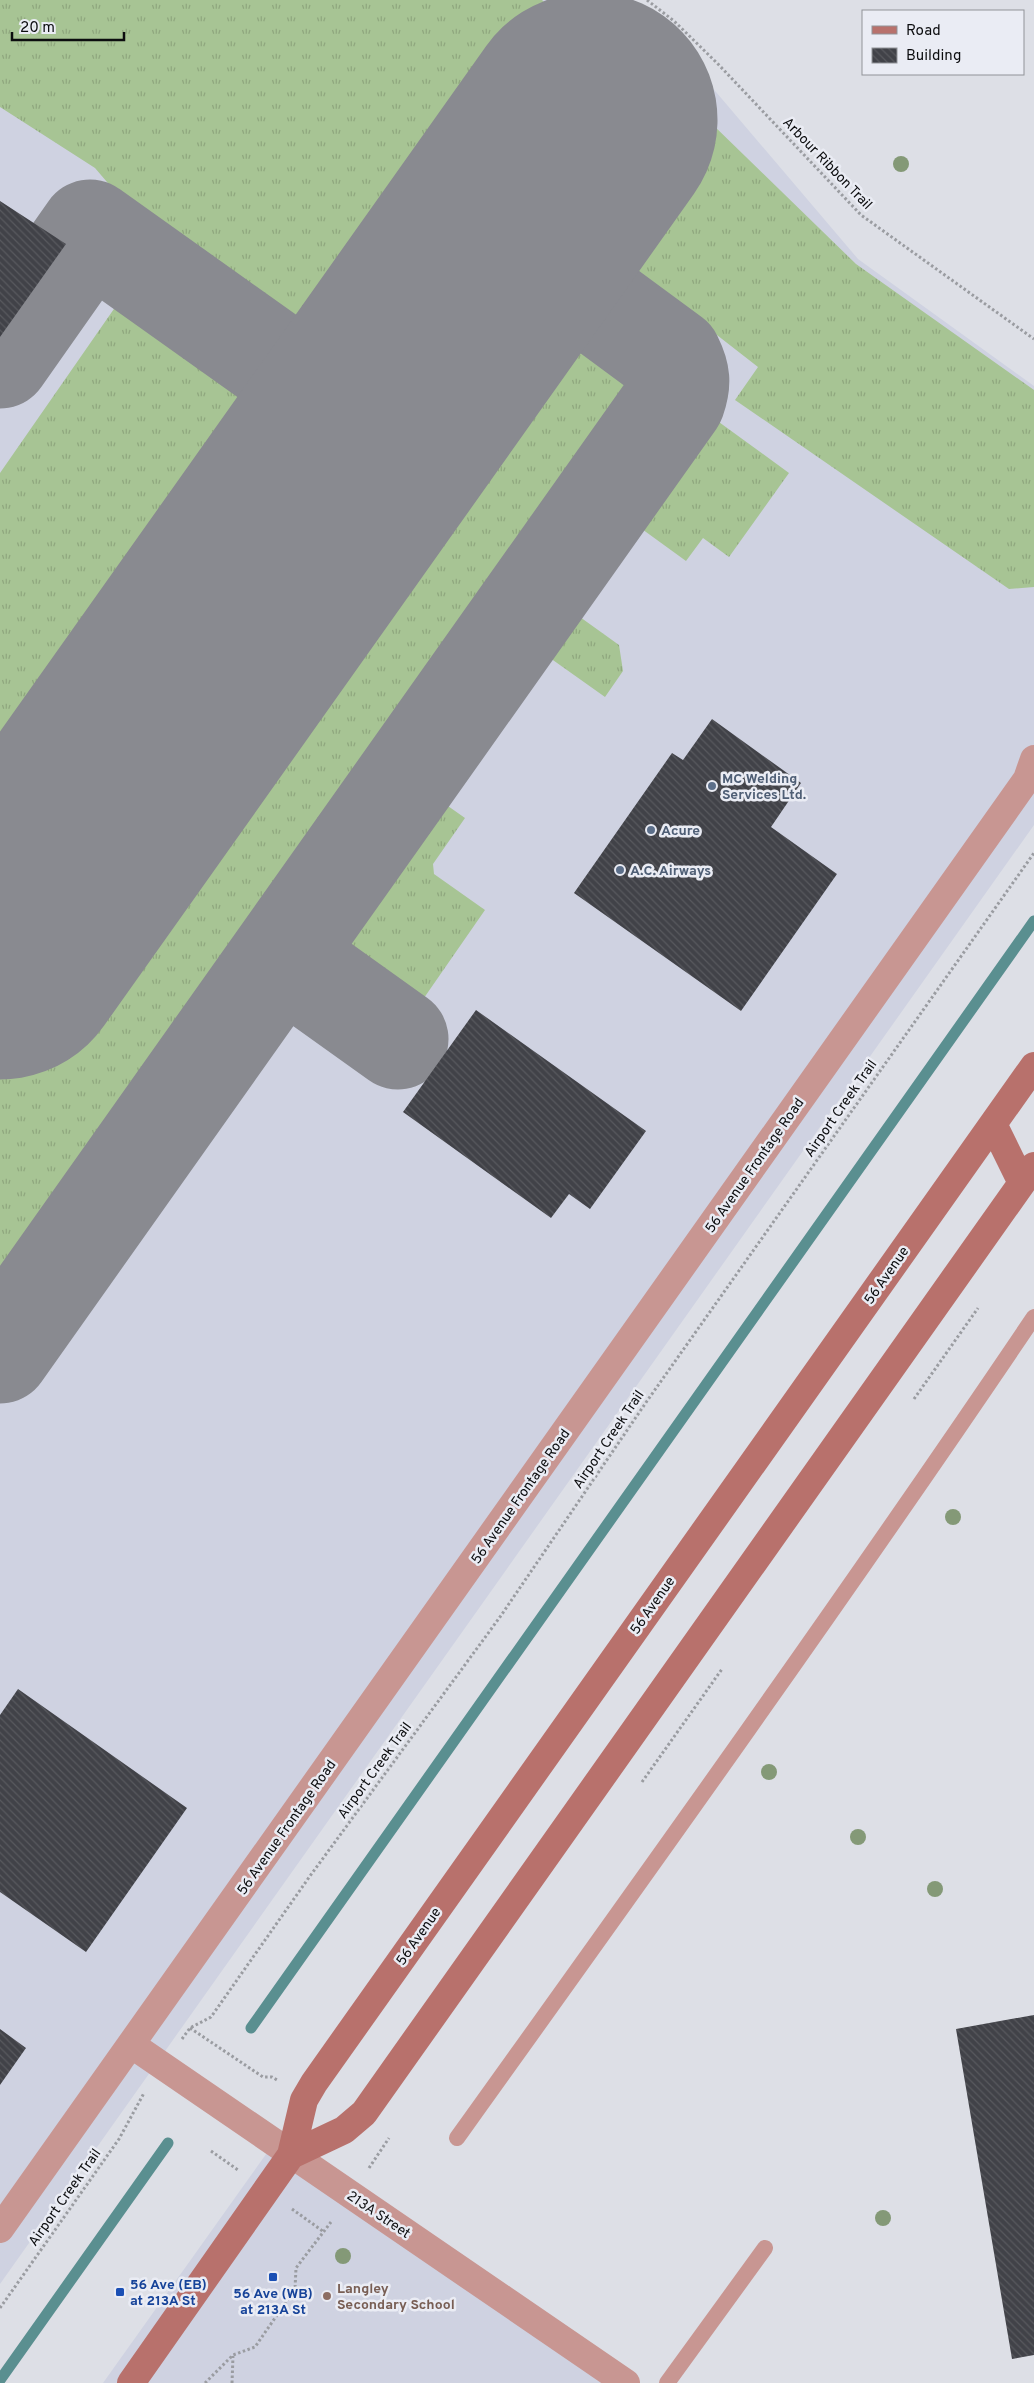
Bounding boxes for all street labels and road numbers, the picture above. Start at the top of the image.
street label: Arbour Ribbon Trail [779,114,875,214]
street label: Airport Creek Trail [801,1057,881,1161]
street label: 56 Avenue Frontage Road [702,1095,808,1237]
street label: 56 Avenue [861,1244,913,1308]
street label: Airport Creek Trail [570,1387,648,1492]
street label: 56 Avenue Frontage Road [468,1426,574,1568]
street label: 56 Avenue [627,1574,679,1638]
street label: Airport Creek Trail [335,1719,416,1822]
street label: 56 Avenue Frontage Road [234,1757,340,1899]
street label: 56 Avenue [393,1905,445,1969]
street label: Airport Creek Trail [25,2146,105,2250]
street label: 213A Street [343,2188,413,2243]

